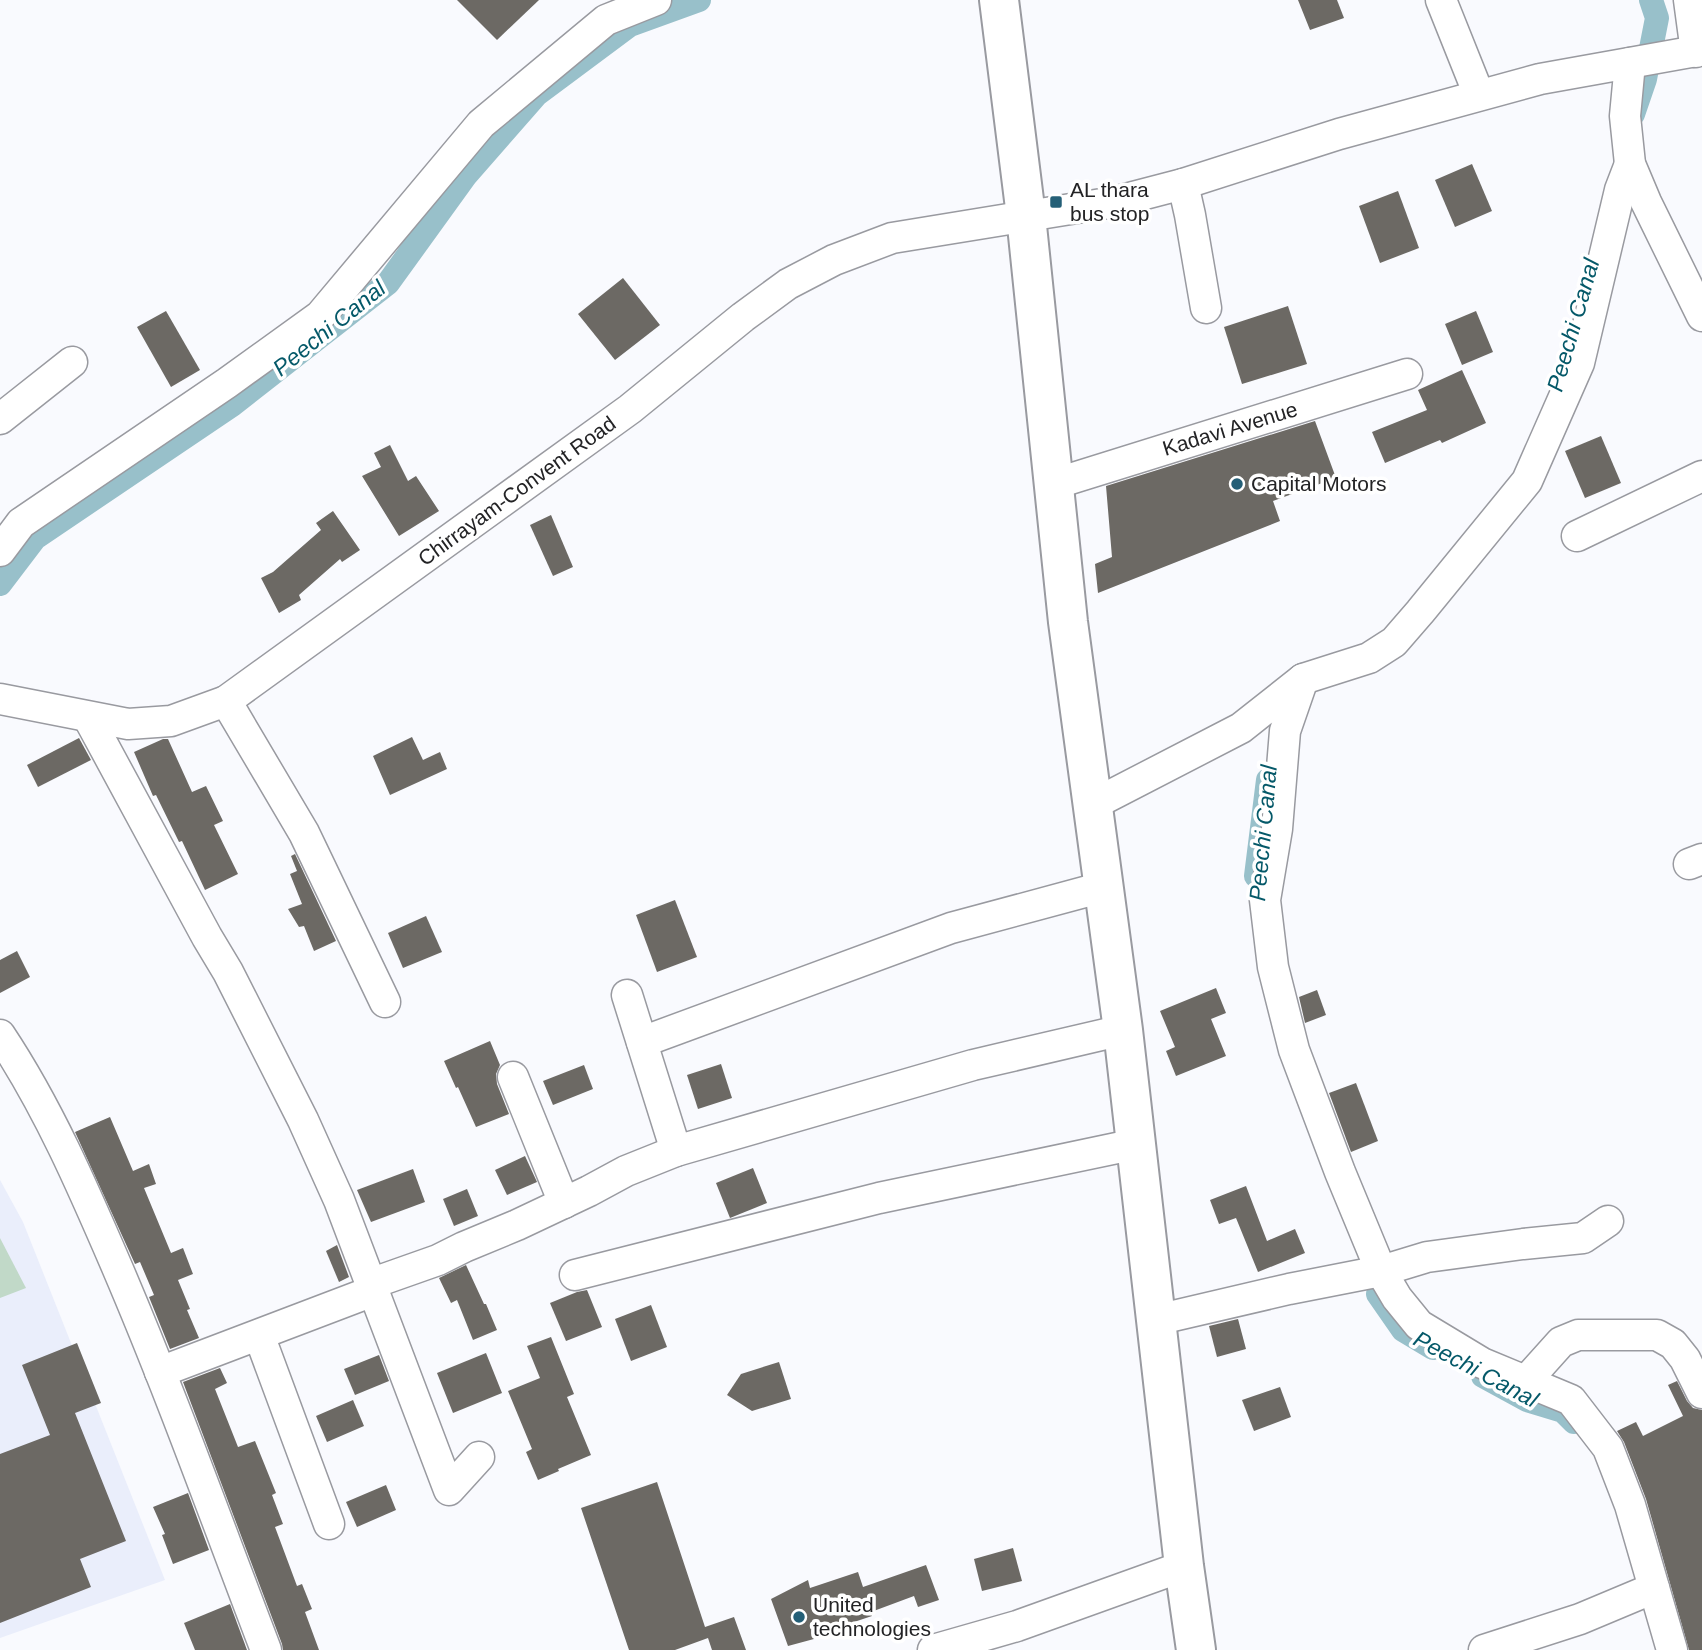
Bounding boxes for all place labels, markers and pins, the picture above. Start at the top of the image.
place label: AL thara bus stop [1070,178,1149,225]
marker: AL thara bus stop [1048,194,1064,210]
place label: Capital Motors [1251,472,1386,495]
marker: Capital Motors [1229,476,1245,492]
place label: United technologies [813,1593,931,1640]
marker: United technologies [791,1609,807,1625]

